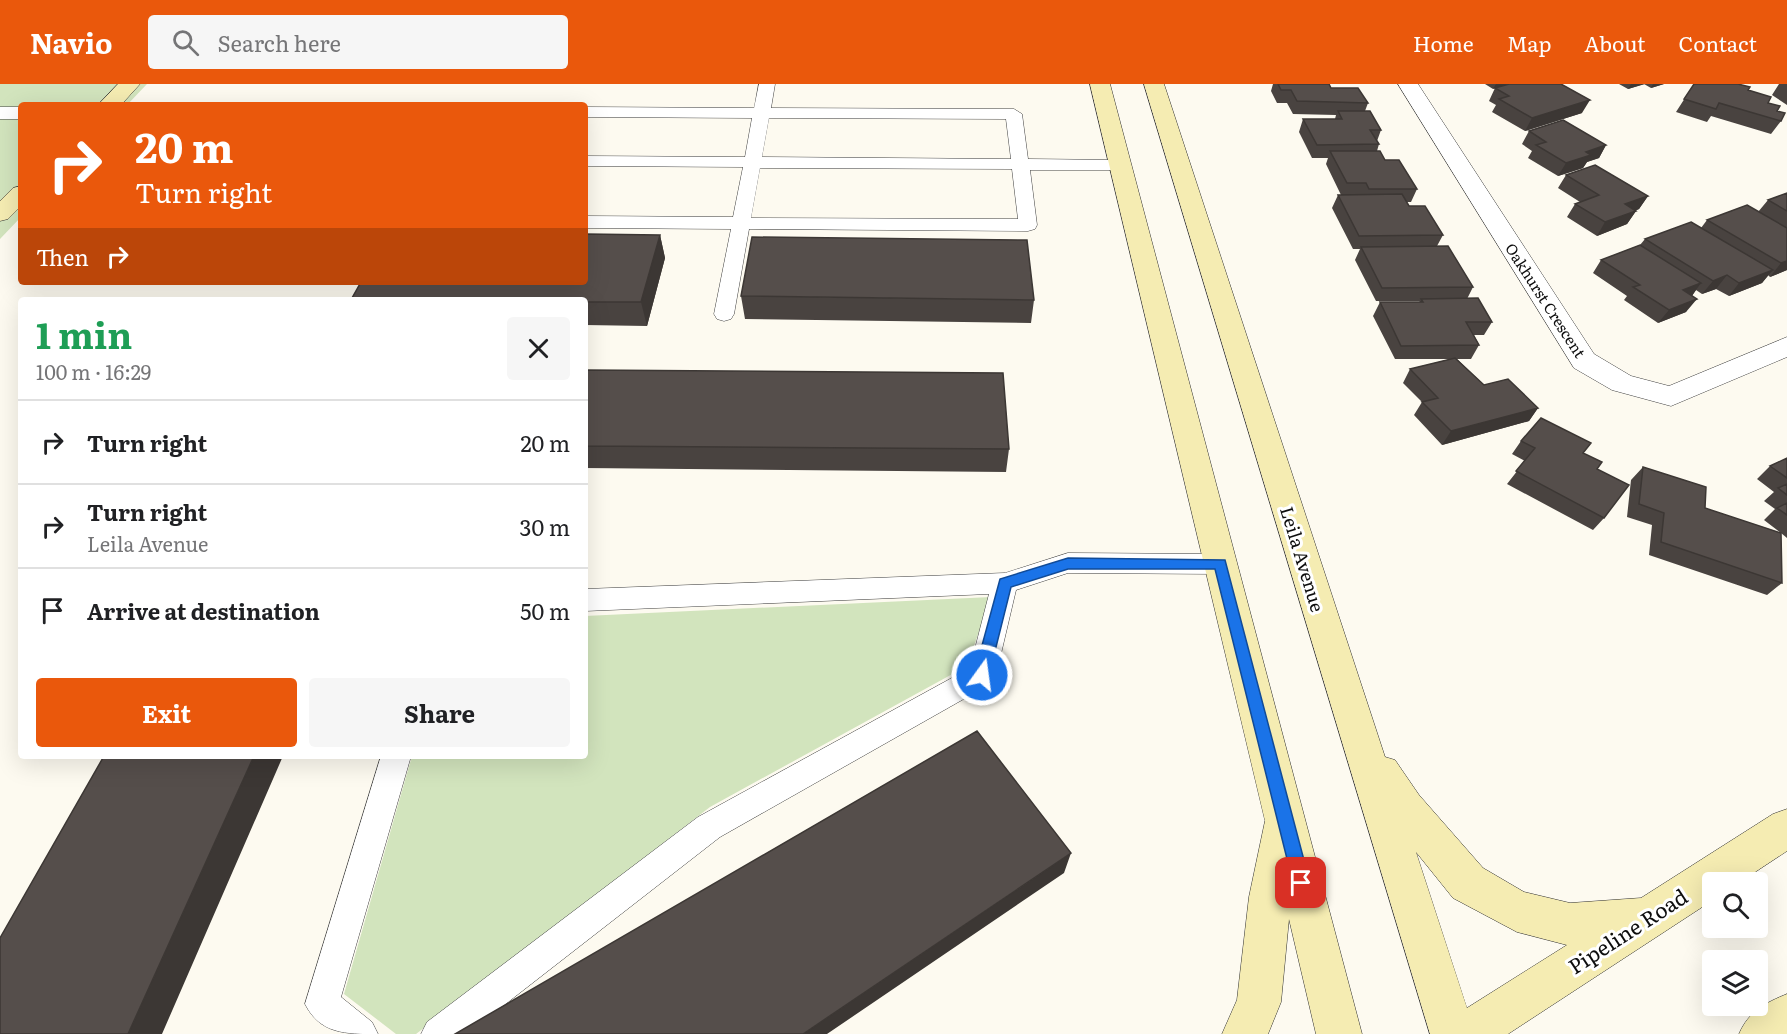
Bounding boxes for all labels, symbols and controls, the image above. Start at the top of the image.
search box [148,15,568,69]
text: Navio [30,21,112,63]
icon: search [169,26,202,59]
text: Search here [217,26,341,59]
text: Home [1413,27,1474,58]
text: Map [1507,27,1551,58]
text: About [1584,27,1646,58]
text: Contact [1679,27,1757,58]
text: 20 m [135,114,234,176]
icon: right [36,126,114,204]
text: Turn right [135,171,272,211]
street label: Oakhurst Crescent [1500,238,1592,362]
text: Then [36,240,89,273]
icon: right [101,240,134,273]
text: 1 min [36,307,132,360]
button: close [507,317,570,380]
text: 100 m · 16:29 [36,356,151,386]
icon: right [36,426,69,459]
text: Turn right [87,426,207,459]
text: 20 m [520,426,570,459]
text: Turn right [87,495,207,528]
street label: Leila Avenue [1274,503,1332,615]
icon: right [36,510,69,543]
text: 30 m [520,510,570,543]
text: Leila Avenue [87,528,208,558]
icon: arrive [36,594,69,627]
text: Arrive at destination [87,594,320,627]
text: 50 m [520,594,570,627]
position arrow [950,643,1014,707]
button: Exit [36,678,297,747]
button: Share [309,678,570,747]
pin [1275,857,1326,908]
icon: arrive [1284,866,1317,899]
map controls [1702,872,1768,1016]
button: search [1702,872,1768,938]
street label: Pipeline Road [1561,880,1693,980]
button: layers [1702,950,1768,1016]

